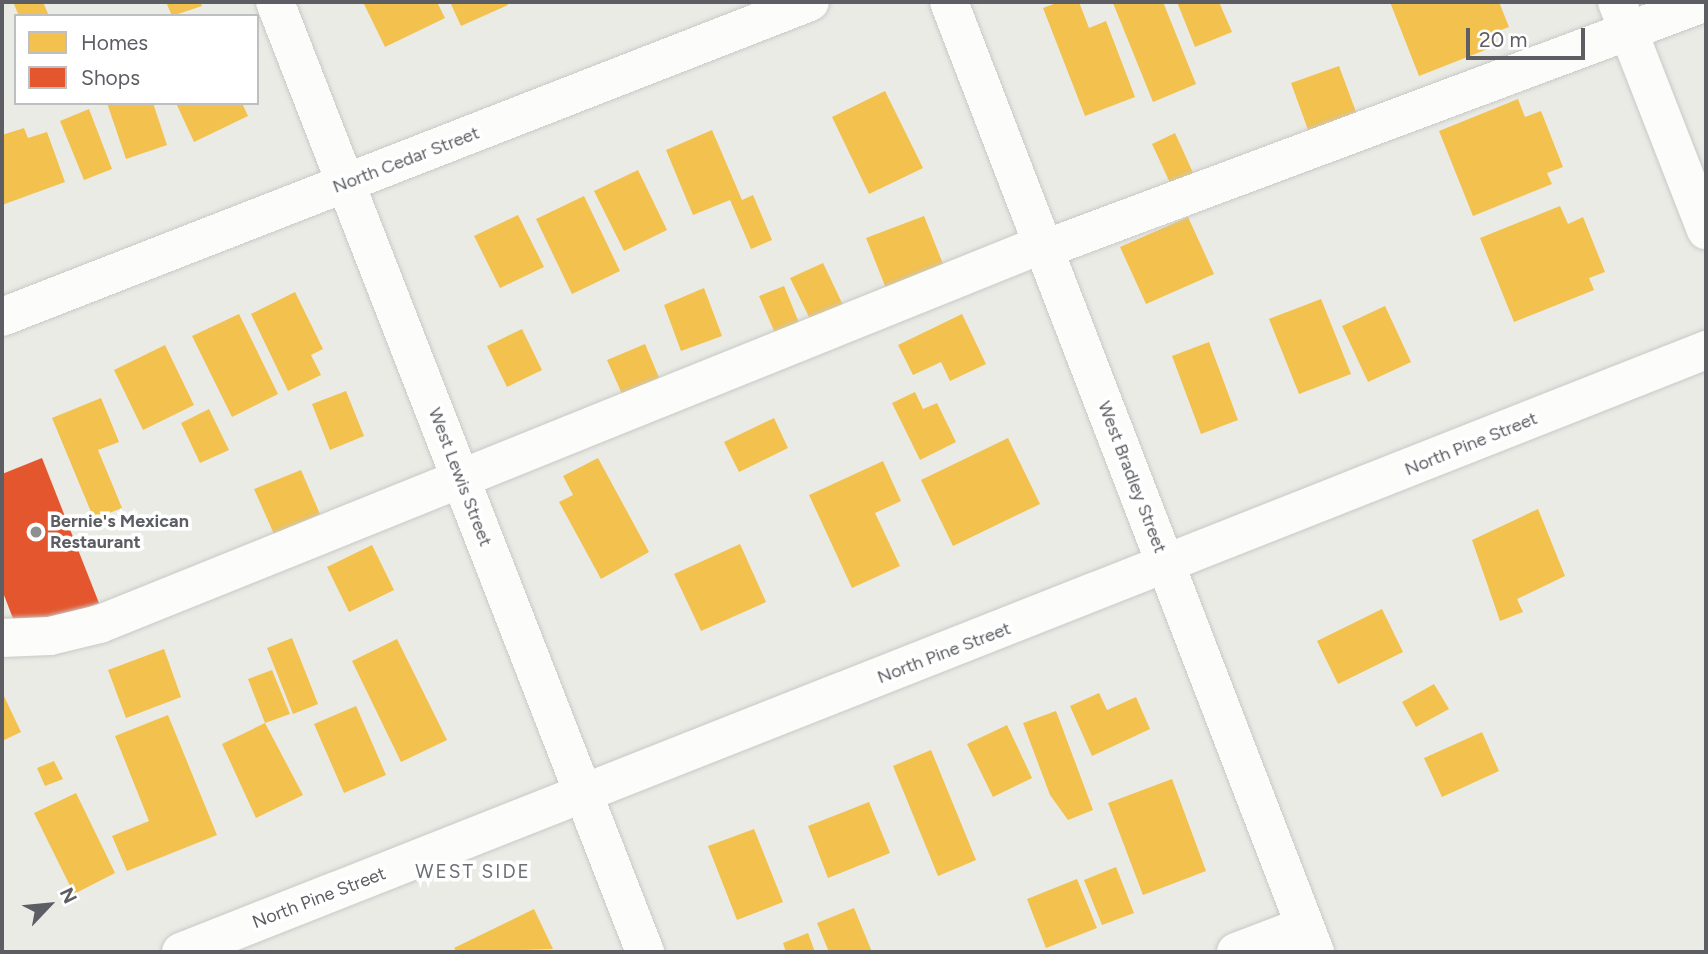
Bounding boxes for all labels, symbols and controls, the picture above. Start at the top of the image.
legend [14,14,259,105]
scale bar [1470,14,1589,58]
text: 20 m [1479,27,1527,52]
text: Homes [81,30,148,55]
text: Shops [81,65,140,90]
street label: North Cedar Street [330,122,482,198]
street label: West Bradley Street [1093,398,1171,556]
street label: West Lewis Street [424,405,496,549]
street label: North Pine Street [1402,408,1540,480]
place label: Bernie's Mexican Restaurant [50,511,189,554]
marker: Bernie's Mexican Restaurant [28,524,44,540]
street label: North Pine Street [874,618,1014,688]
district label: WEST SIDE [416,861,530,883]
street label: North Pine Street [249,863,389,933]
north arrow [14,870,84,940]
text: N [55,884,82,907]

